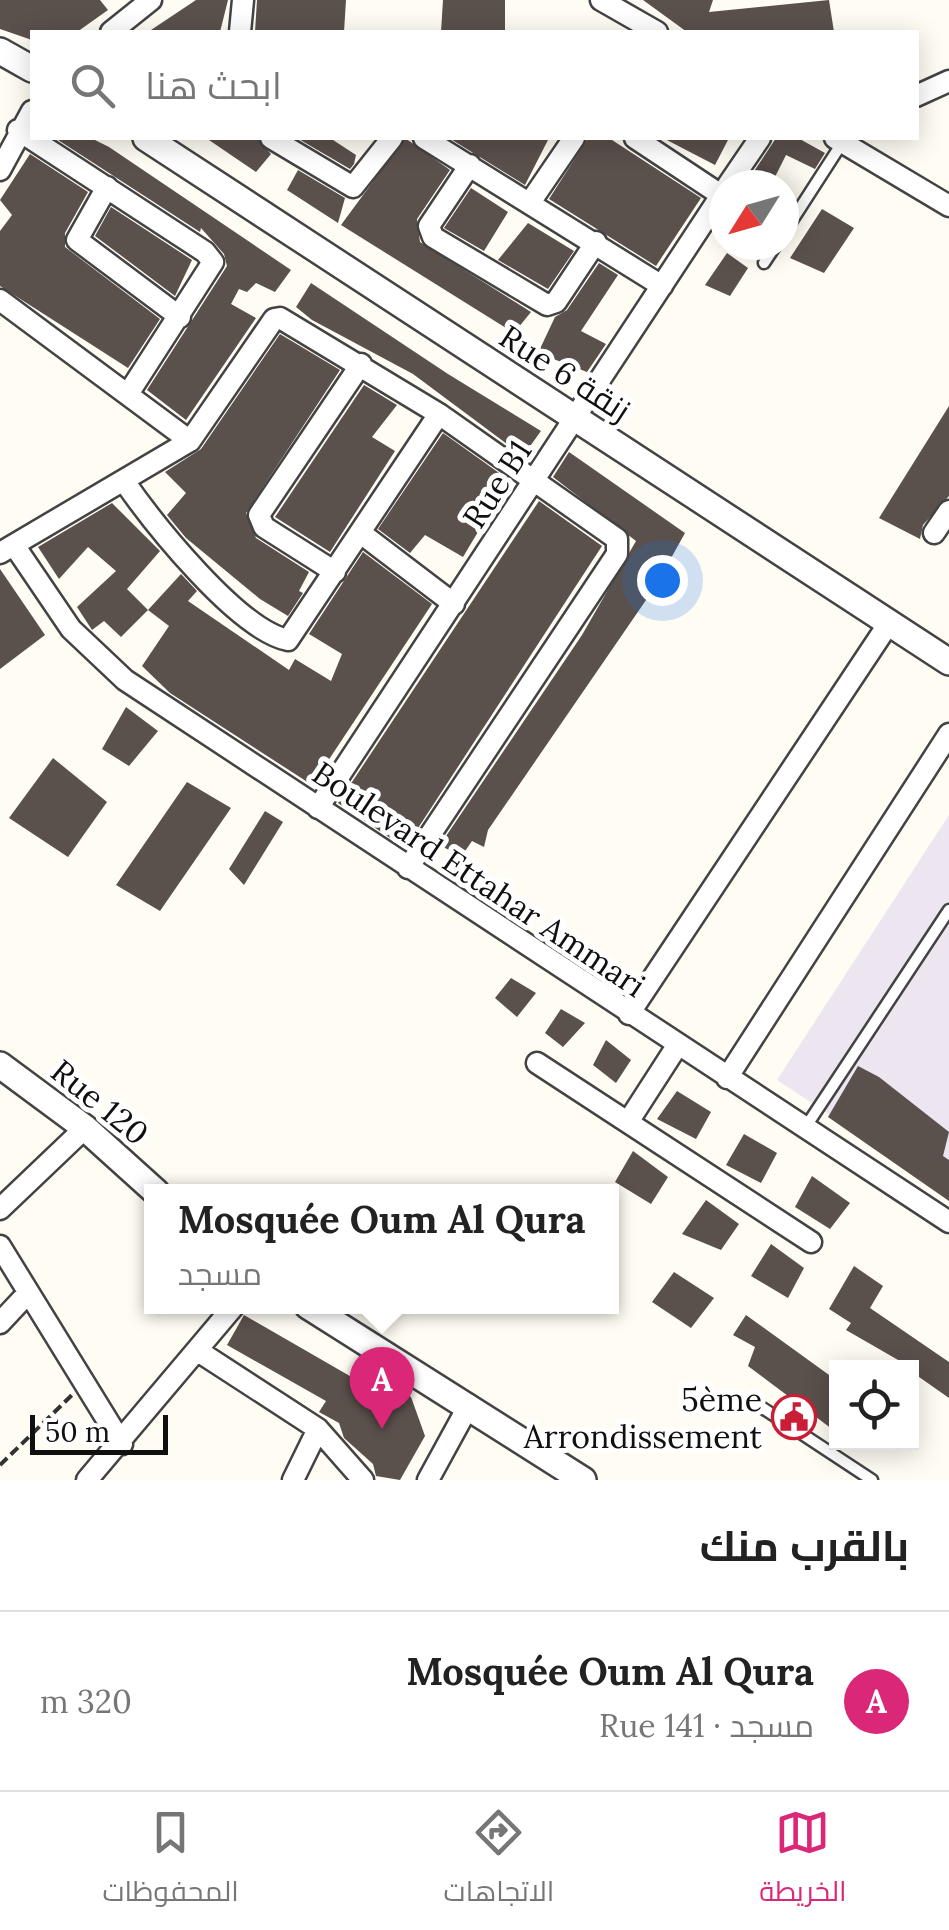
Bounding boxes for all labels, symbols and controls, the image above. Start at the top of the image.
search box [30,30,919,140]
icon: search [65,58,120,113]
text: ابحث هنا [145,61,282,109]
north arrow [709,170,799,260]
street label: Rue 6 زنقة [492,316,638,430]
street label: Rue B1 [454,432,540,536]
your location [637,555,688,606]
street label: Boulevard Ettahar Ammari [305,752,653,1006]
street label: Rue 120 [43,1050,157,1154]
popup [144,1184,619,1314]
text: Mosquée Oum Al Qura [178,1195,585,1243]
text: مسجد [178,1253,262,1294]
pin: A [350,1346,414,1429]
map controls [829,1360,919,1450]
button: locate [829,1360,919,1450]
place label: 5ème Arrondissement [523,1379,763,1457]
public building icon: 5ème Arrondissement [771,1394,817,1440]
scale bar [30,1410,168,1454]
text: 50 m [45,1414,110,1450]
text: بالقرب منك [700,1519,909,1573]
text: Mosquée Oum Al Qura [406,1647,814,1695]
text: 320 m [40,1681,132,1722]
text: A [866,1681,887,1722]
text: مسجد · Rue 141 [599,1705,814,1746]
tab: المحفوظات [102,1805,239,1917]
tab: الاتجاهات [444,1805,554,1917]
tab: الخريطة [759,1805,847,1917]

